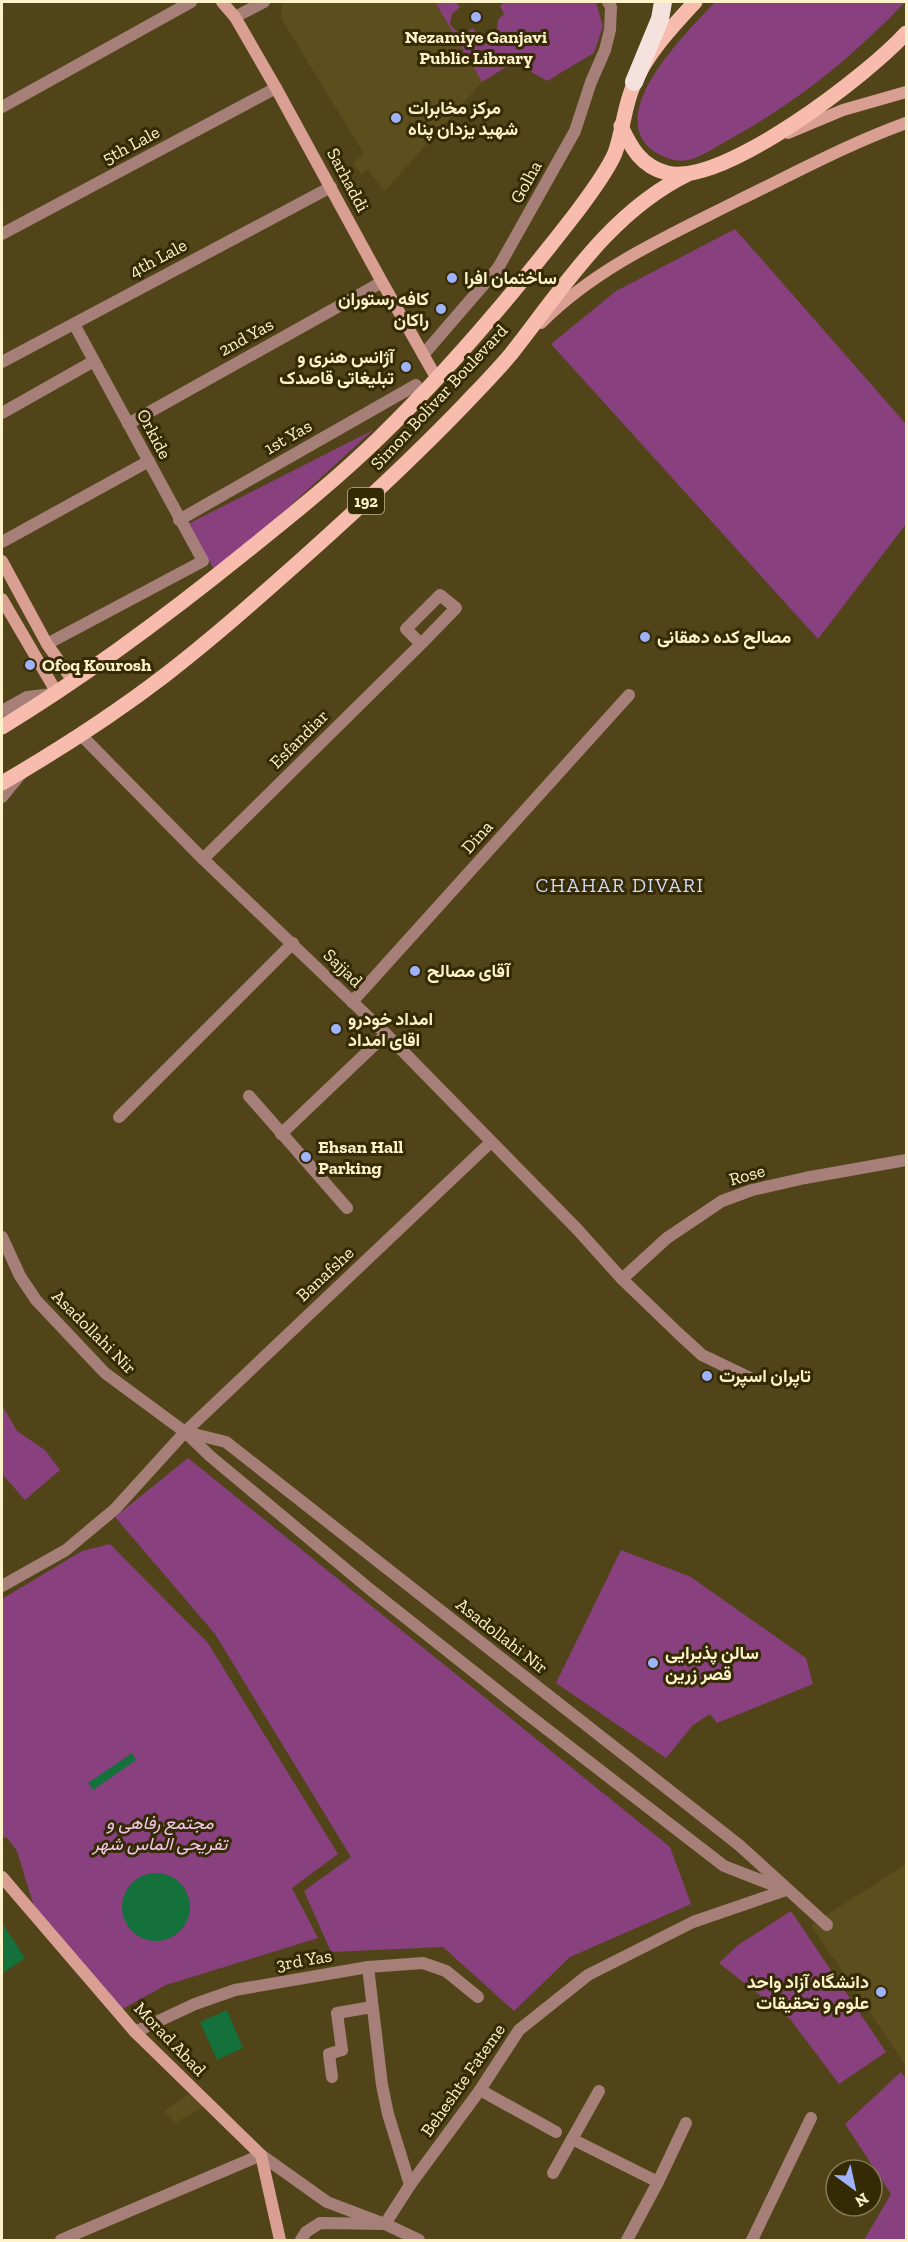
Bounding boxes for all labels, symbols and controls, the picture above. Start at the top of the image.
marker: Nezamiye Ganjavi Public Library [469,10,483,24]
place label: Nezamiye Ganjavi Public Library [405,26,548,69]
place label: مرکز مخابرات شهید یزدان پناه [408,97,518,141]
marker: مرکز مخابرات شهید یزدان پناه [389,111,403,125]
street label: 5th Lale [99,121,163,169]
street label: Sarhaddi [322,144,374,216]
street label: Golha [505,157,547,207]
street label: 4th Lale [125,234,191,282]
place label: ساختمان افرا [464,267,557,289]
marker: ساختمان افرا [445,271,459,285]
place label: کافه رستوران راکان [338,288,429,331]
marker: کافه رستوران راکان [434,302,448,316]
street label: 2nd Yas [215,313,277,361]
street label: Simon Bolivar Boulevard [366,320,512,474]
place label: آژانس هنری و تبلیغاتی قاصدک [279,346,395,389]
marker: آژانس هنری و تبلیغاتی قاصدک [399,360,413,374]
street label: Orkide [132,405,176,463]
street label: 1st Yas [260,415,316,459]
road number: 192 [348,488,384,514]
place label: مصالح کده دهقانی [657,626,792,649]
marker: مصالح کده دهقانی [638,630,652,644]
place label: Ofoq Kourosh [42,654,152,676]
marker: Ofoq Kourosh [23,658,37,672]
street label: Esfandiar [265,705,333,773]
street label: Dina [457,816,498,858]
district label: CHAHAR DIVARI [535,873,705,897]
street label: Sajjad [319,944,367,992]
place label: آقای مصالح [427,960,512,983]
marker: آقای مصالح [408,964,422,978]
place label: امداد خودرو اقای امداد [348,1008,433,1051]
marker: امداد خودرو اقای امداد [329,1022,343,1036]
place label: Ehsan Hall Parking [318,1136,403,1179]
marker: Ehsan Hall Parking [299,1150,313,1164]
street label: Rose [726,1159,768,1191]
street label: Banafshe [292,1242,358,1306]
street label: Asadollahi Nir [47,1285,141,1379]
place label: تاپران اسپرت [719,1365,811,1388]
marker: تاپران اسپرت [700,1369,714,1383]
street label: Asadollahi Nir [452,1593,552,1679]
place label: سالن پذیرایی قصر زرین [665,1642,759,1685]
marker: سالن پذیرایی قصر زرین [646,1656,660,1670]
park label: مجتمع رفاهی و تفریحی الماس شهر [92,1812,230,1855]
street label: 3rd Yas [274,1944,334,1976]
place label: دانشگاه آزاد واحد علوم و تحقیقات [747,1971,869,2015]
marker: دانشگاه آزاد واحد علوم و تحقیقات [874,1985,888,1999]
street label: Morad Abad [129,1997,211,2081]
street label: Beheshte Fateme [416,2019,510,2141]
north arrow [824,2158,884,2218]
text: N [852,2189,872,2211]

